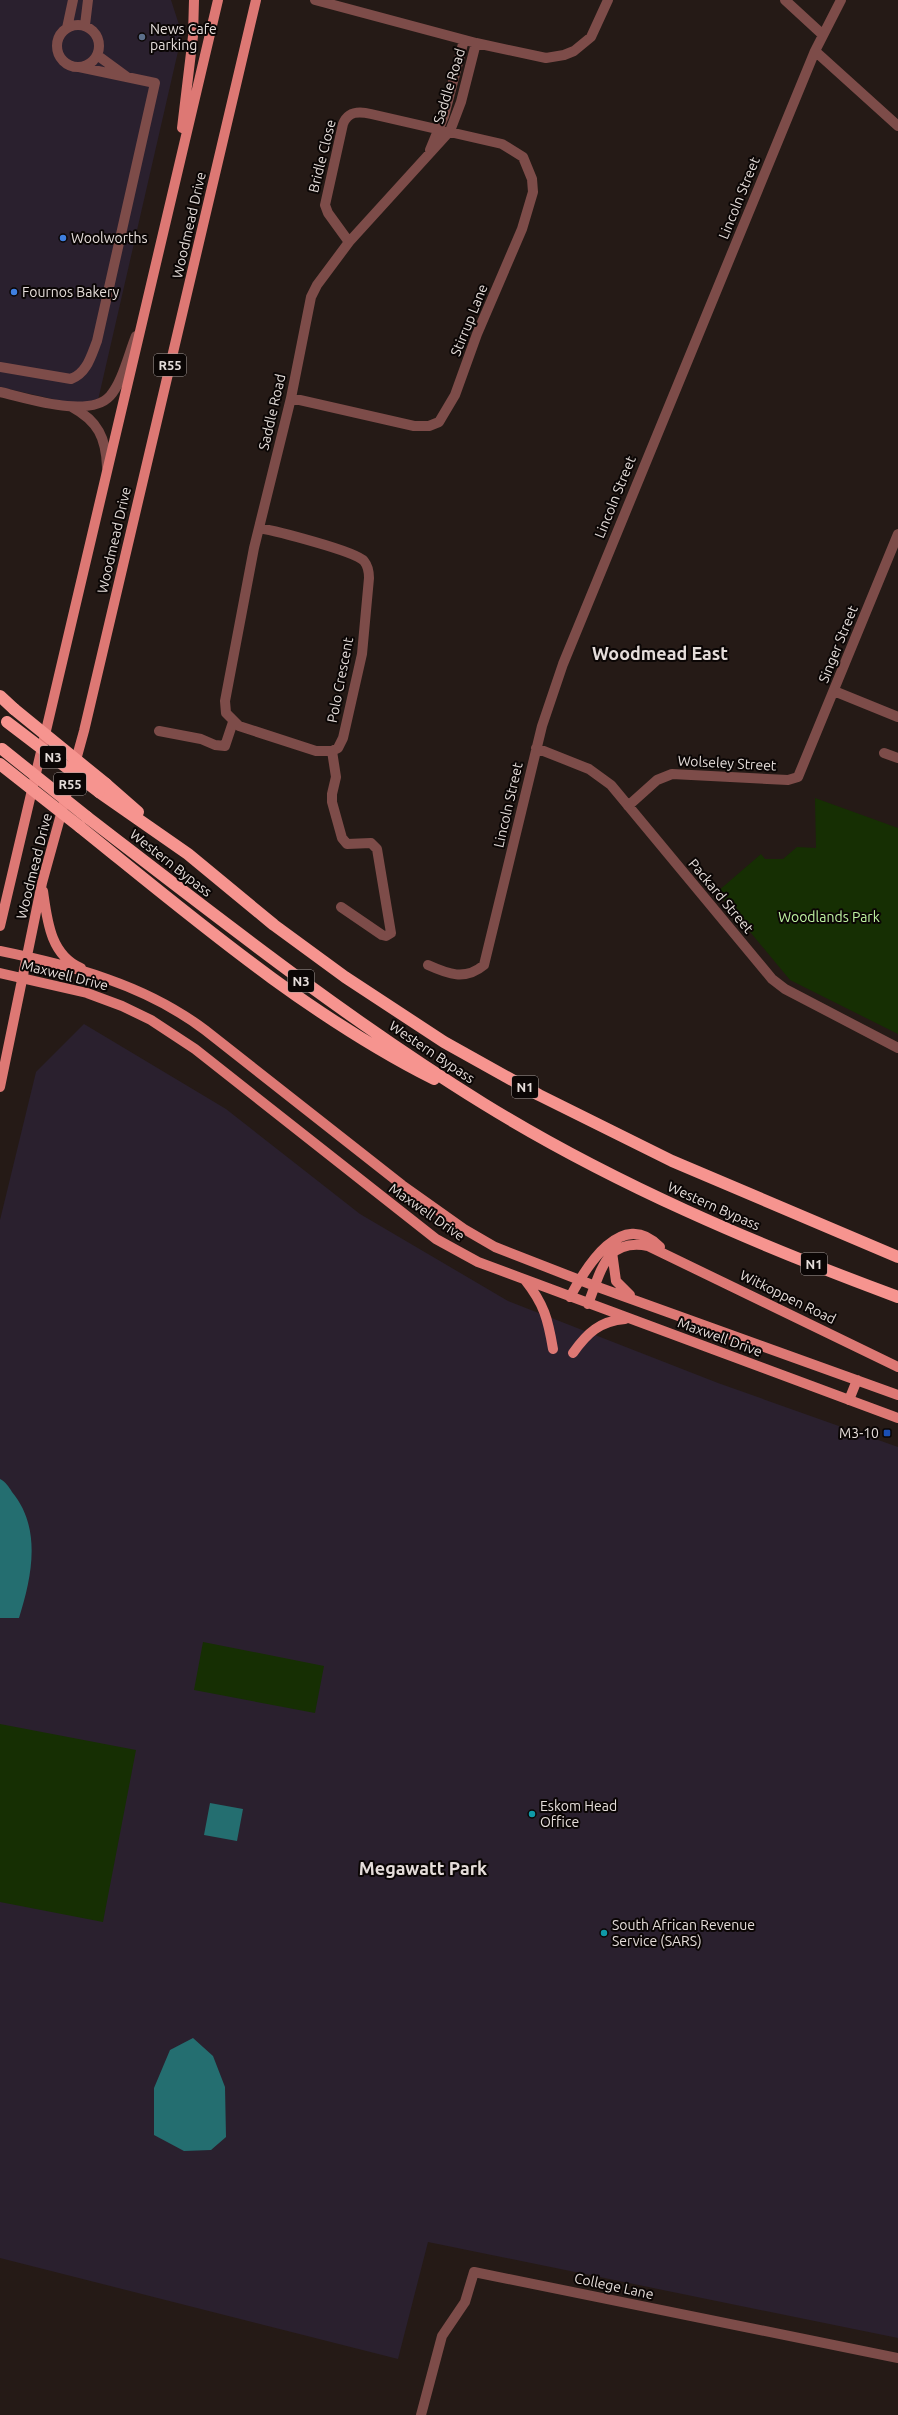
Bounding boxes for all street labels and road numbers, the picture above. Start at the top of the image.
street label: Saddle Road [430,46,468,126]
street label: Bridle Close [305,118,339,194]
street label: Lincoln Street [715,154,763,241]
street label: Woodmead Drive [169,170,209,280]
street label: Stirrup Lane [447,282,491,358]
road number: R55 [154,354,186,376]
street label: Saddle Road [255,372,289,452]
street label: Lincoln Street [591,453,639,540]
street label: Woodmead Drive [94,485,134,595]
street label: Singer Street [815,602,861,685]
street label: Polo Crescent [324,635,356,724]
road number: N3 [40,746,66,768]
street label: Wolseley Street [677,752,777,774]
street label: Lincoln Street [490,760,526,849]
road number: R55 [54,773,86,795]
street label: Woodmead Drive [13,811,55,921]
street label: Western Bypass [127,826,215,900]
street label: Packard Street [685,856,757,937]
street label: Maxwell Drive [20,957,110,993]
road number: N3 [288,970,314,992]
street label: Western Bypass [386,1018,478,1086]
road number: N1 [512,1076,538,1098]
street label: Western Bypass [665,1178,763,1234]
street label: Maxwell Drive [386,1180,468,1244]
road number: N1 [801,1253,827,1275]
street label: Witkoppen Road [737,1267,839,1327]
street label: Maxwell Drive [676,1314,764,1360]
street label: College Lane [573,2270,655,2302]

